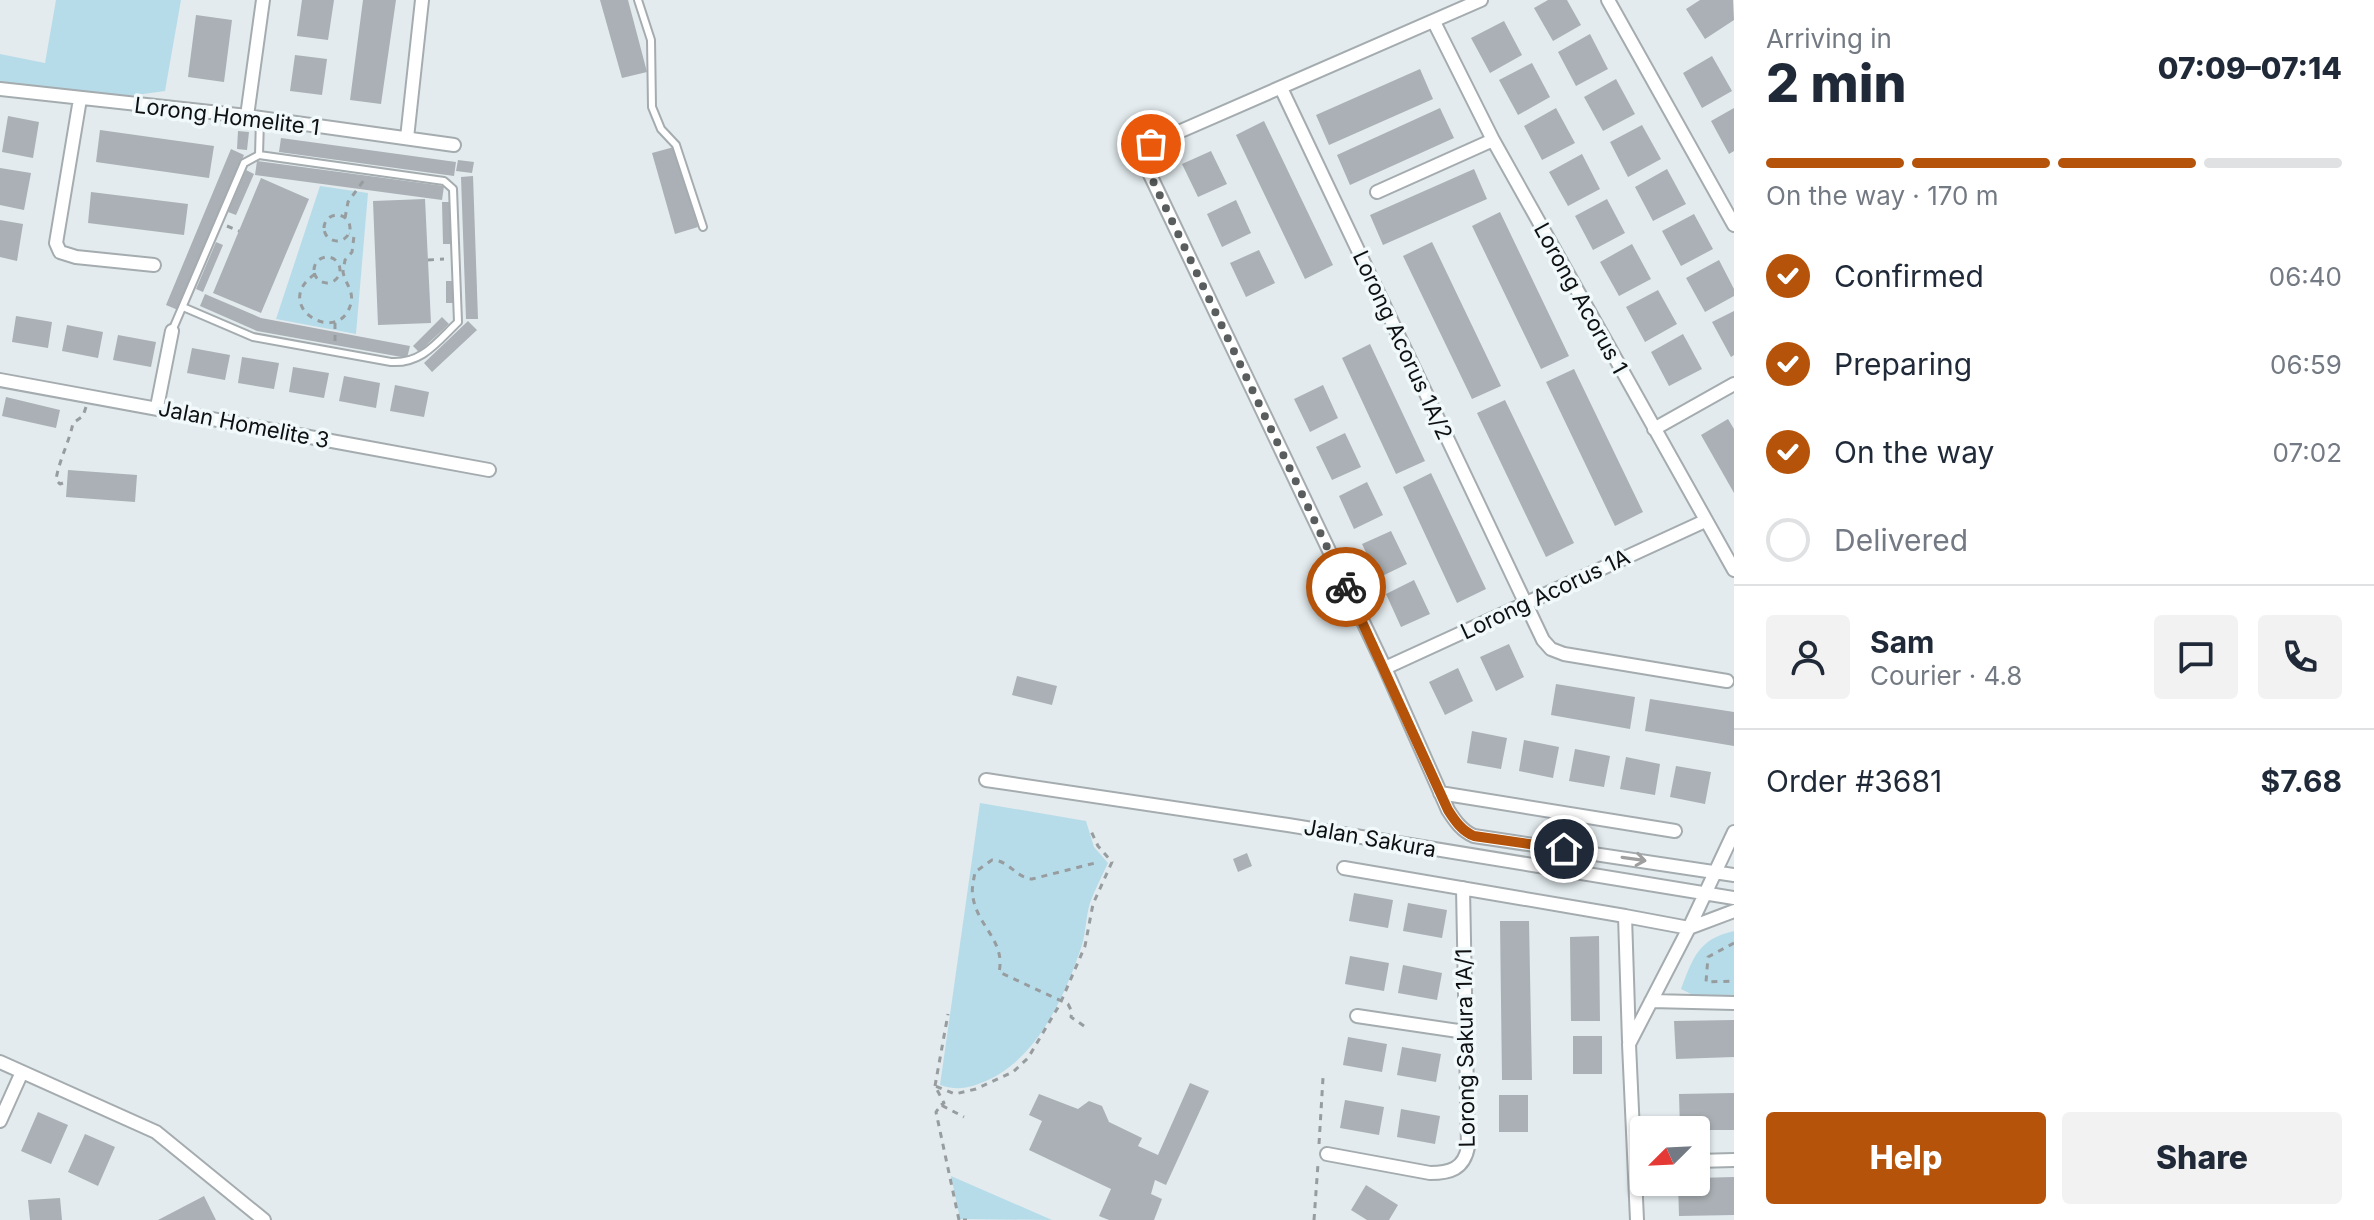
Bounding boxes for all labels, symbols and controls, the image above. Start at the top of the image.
text: Arriving in [1766,23,1892,54]
text: 07:09–07:14 [2158,50,2342,86]
text: 2 min [1766,52,1907,115]
street label: Lorong Homelite 1 [133,92,321,140]
pin [1117,110,1185,178]
icon: bag [1129,122,1173,166]
text: On the way · 170 m [1766,180,1999,211]
street label: Lorong Acorus 1 [1529,218,1633,378]
street label: Lorong Acorus 1A/2 [1348,246,1458,444]
icon: check [1766,254,1810,298]
text: Confirmed [1834,258,1984,294]
text: 06:40 [2269,261,2342,292]
icon: check [1766,342,1810,386]
text: Preparing [1834,346,1972,382]
text: 06:59 [2270,349,2342,380]
street label: Jalan Homelite 3 [156,395,332,453]
icon: check [1766,430,1810,474]
text: On the way [1834,434,1994,470]
text: 07:02 [2273,437,2342,468]
text: Delivered [1834,522,1968,558]
street label: Lorong Acorus 1A [1456,543,1634,645]
courier [1306,547,1386,627]
icon: bike [1324,565,1368,609]
button: person [1766,615,1850,699]
button: chat [2154,615,2238,699]
button: phone [2258,615,2342,699]
text: Sam [1870,624,1934,660]
text: Courier · 4.8 [1870,660,2022,691]
text: Order #3681 [1766,763,1942,799]
text: $7.68 [2261,763,2342,799]
street label: Jalan Sakura [1302,814,1438,862]
pin [1530,815,1598,883]
icon: home [1542,827,1586,871]
one-way arrow [1621,852,1647,867]
street label: Lorong Sakura 1A/1 [1450,948,1480,1148]
button: Help [1766,1112,2046,1204]
button: Share [2062,1112,2342,1204]
north arrow [1630,1116,1710,1196]
map controls [1630,1116,1710,1196]

